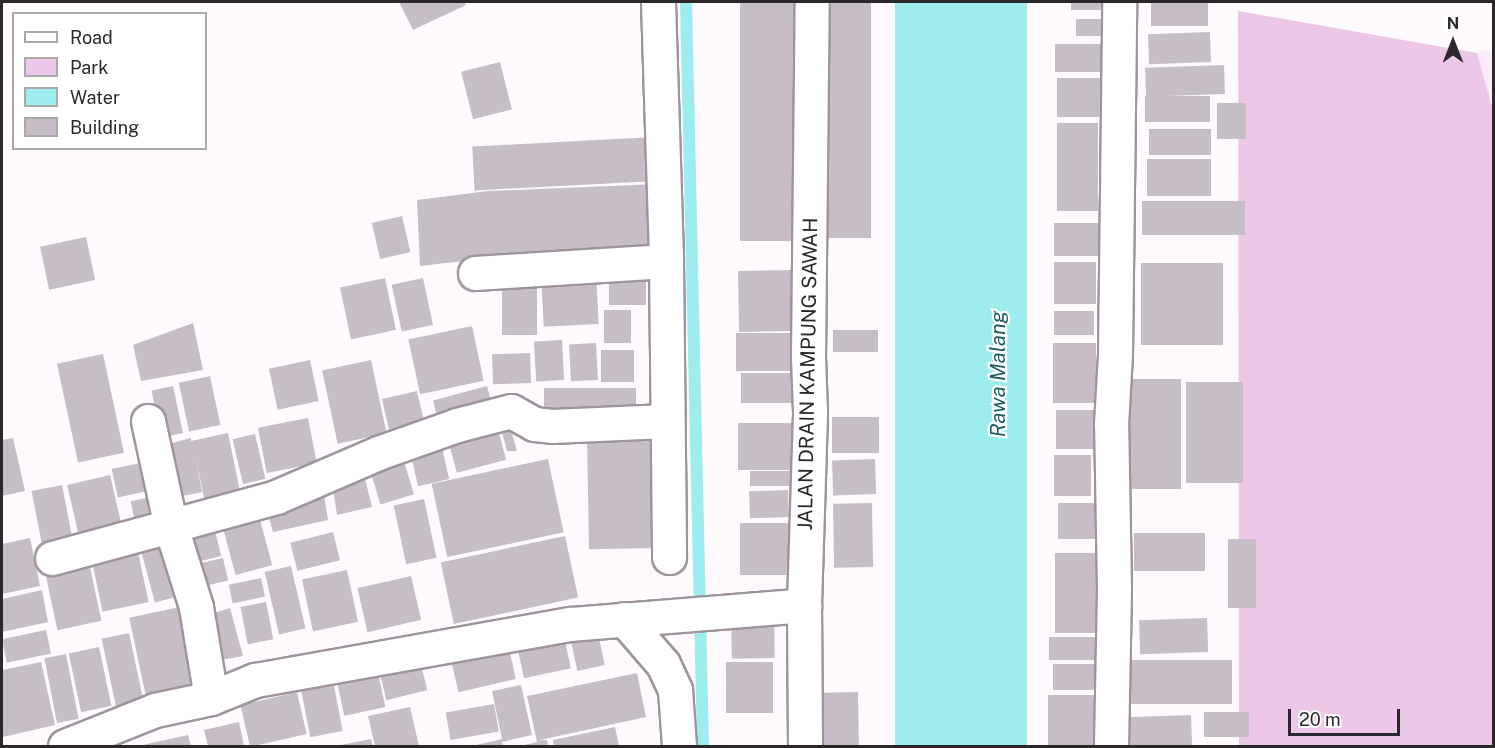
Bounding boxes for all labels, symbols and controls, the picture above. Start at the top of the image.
legend [12,12,207,150]
north arrow [1423,12,1483,72]
text: N [1447,14,1459,33]
text: Road [70,27,113,48]
text: Park [70,57,108,78]
text: Water [70,87,120,108]
text: Building [70,117,139,138]
street label: JALAN DRAIN KAMPUNG SAWAH [793,217,823,531]
water label: Rawa Malang [985,311,1011,437]
scale bar [1291,697,1404,735]
text: 20 m [1299,709,1341,730]

